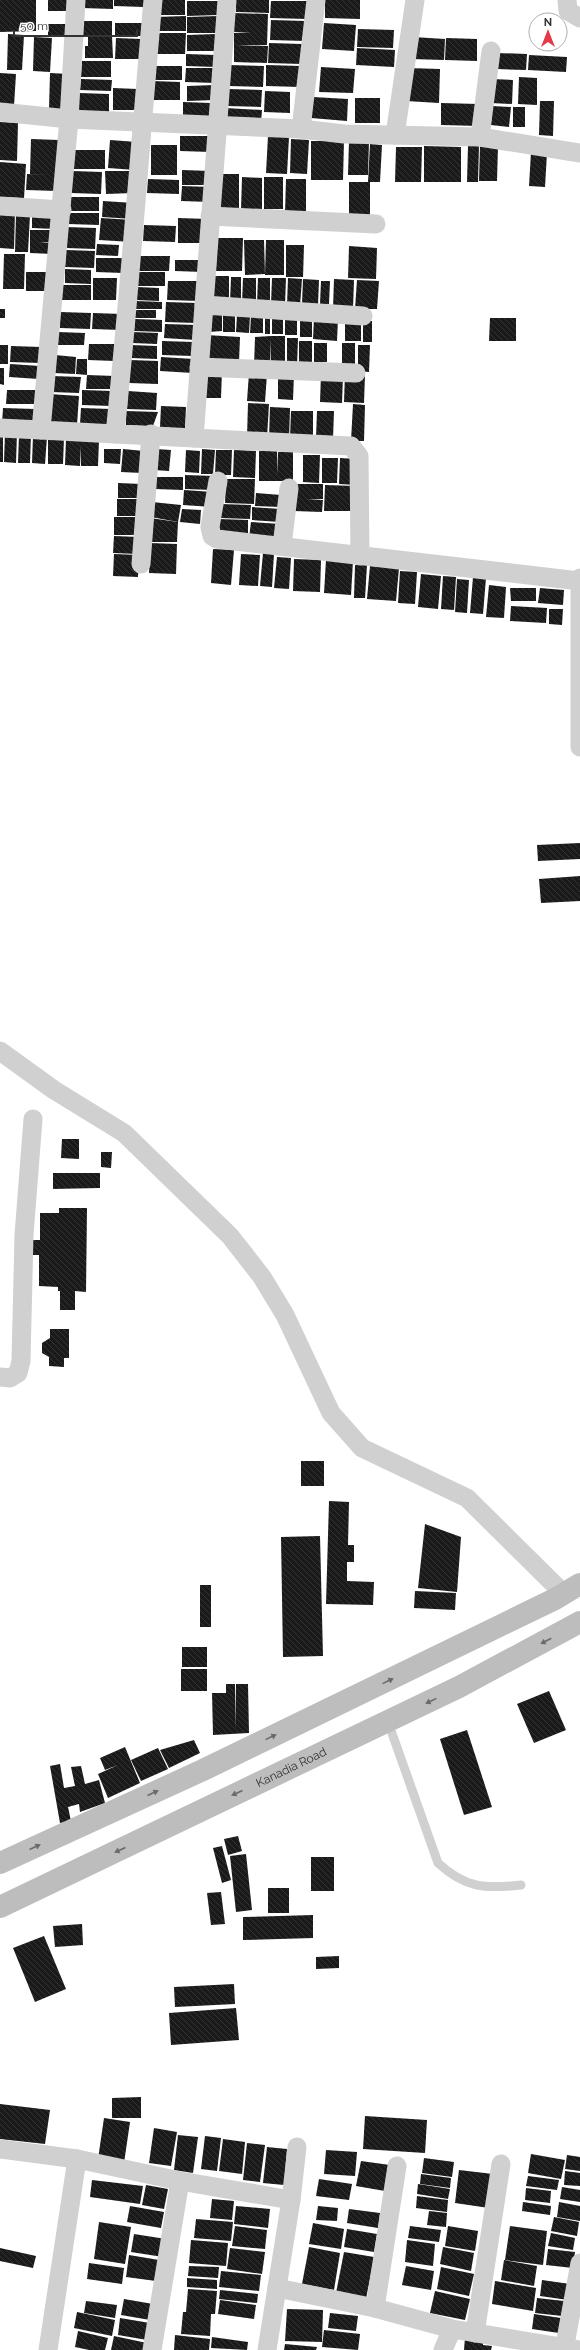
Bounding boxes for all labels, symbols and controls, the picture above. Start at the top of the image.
scale bar [14,12,137,38]
north arrow [528,12,568,52]
text: N [544,16,552,29]
text: 50 m [20,19,48,33]
one-way arrow [540,1637,551,1644]
one-way arrow [383,1678,394,1684]
one-way arrow [425,1698,436,1704]
one-way arrow [265,1734,277,1740]
street label: Kanadia Road [254,1745,329,1790]
one-way arrow [148,1790,159,1796]
one-way arrow [231,1790,243,1796]
one-way arrow [30,1844,41,1850]
one-way arrow [115,1847,126,1853]

